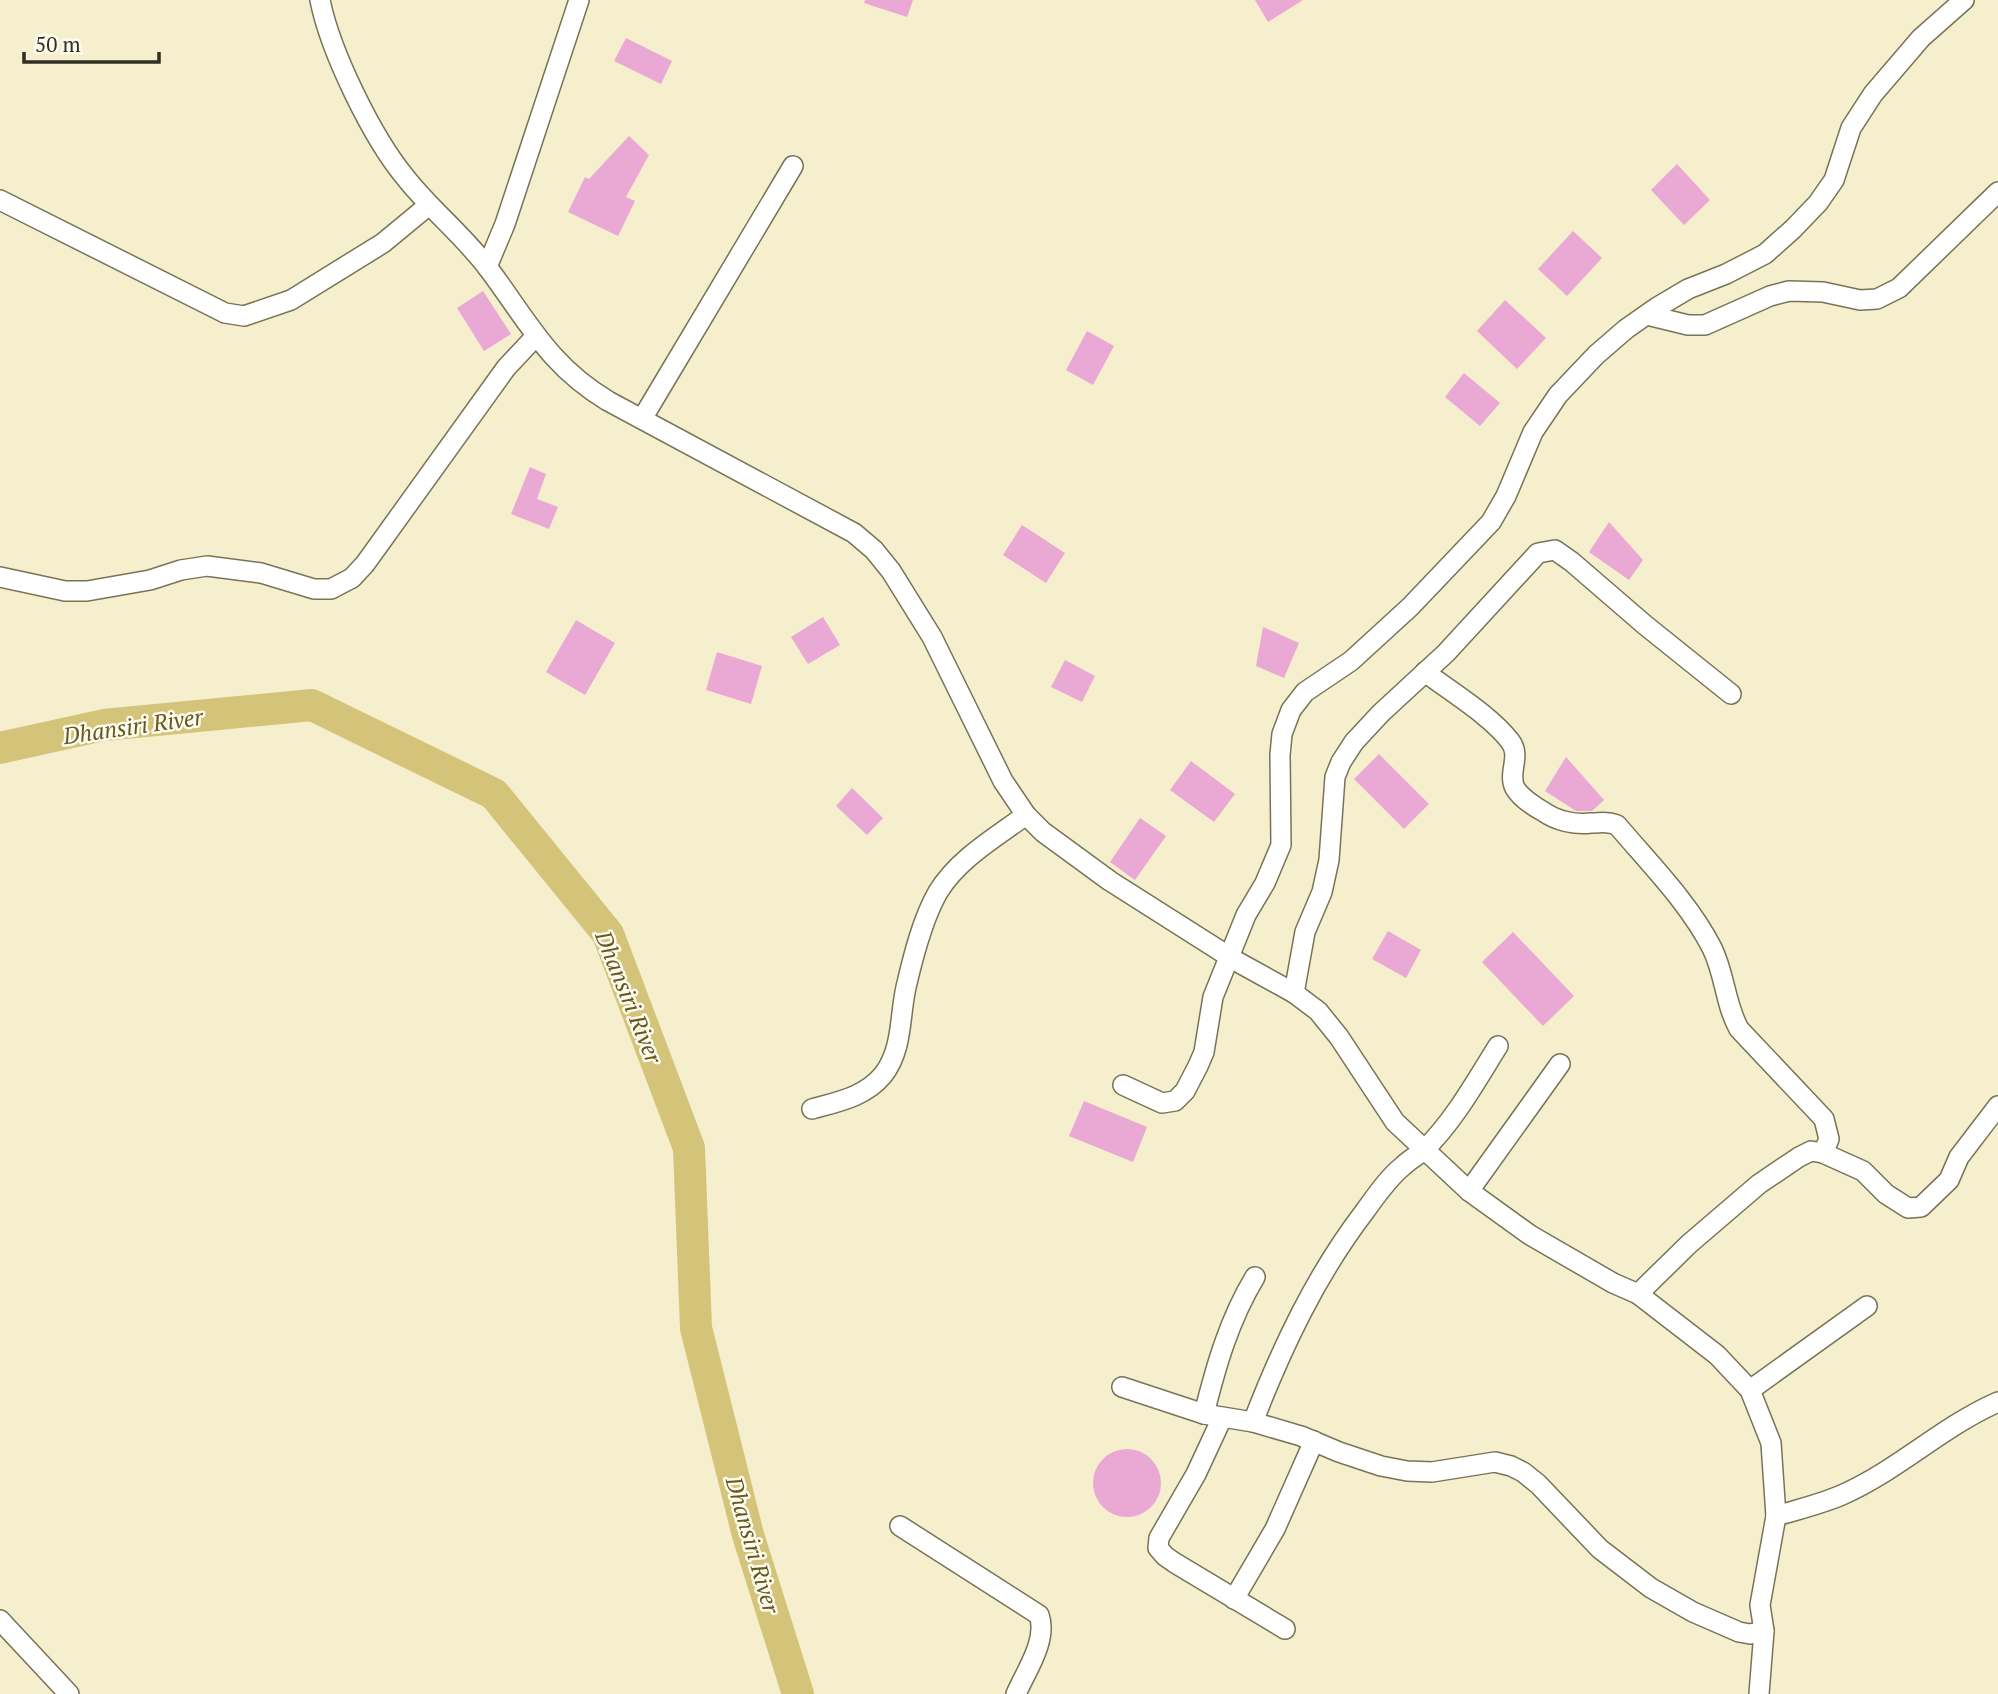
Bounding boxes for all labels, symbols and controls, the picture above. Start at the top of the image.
scale bar [24,21,159,65]
text: 50 m [35,30,81,58]
water label: Dhansiri River [60,701,206,751]
water label: Dhansiri River [588,925,670,1069]
water label: Dhansiri River [718,1472,788,1618]

